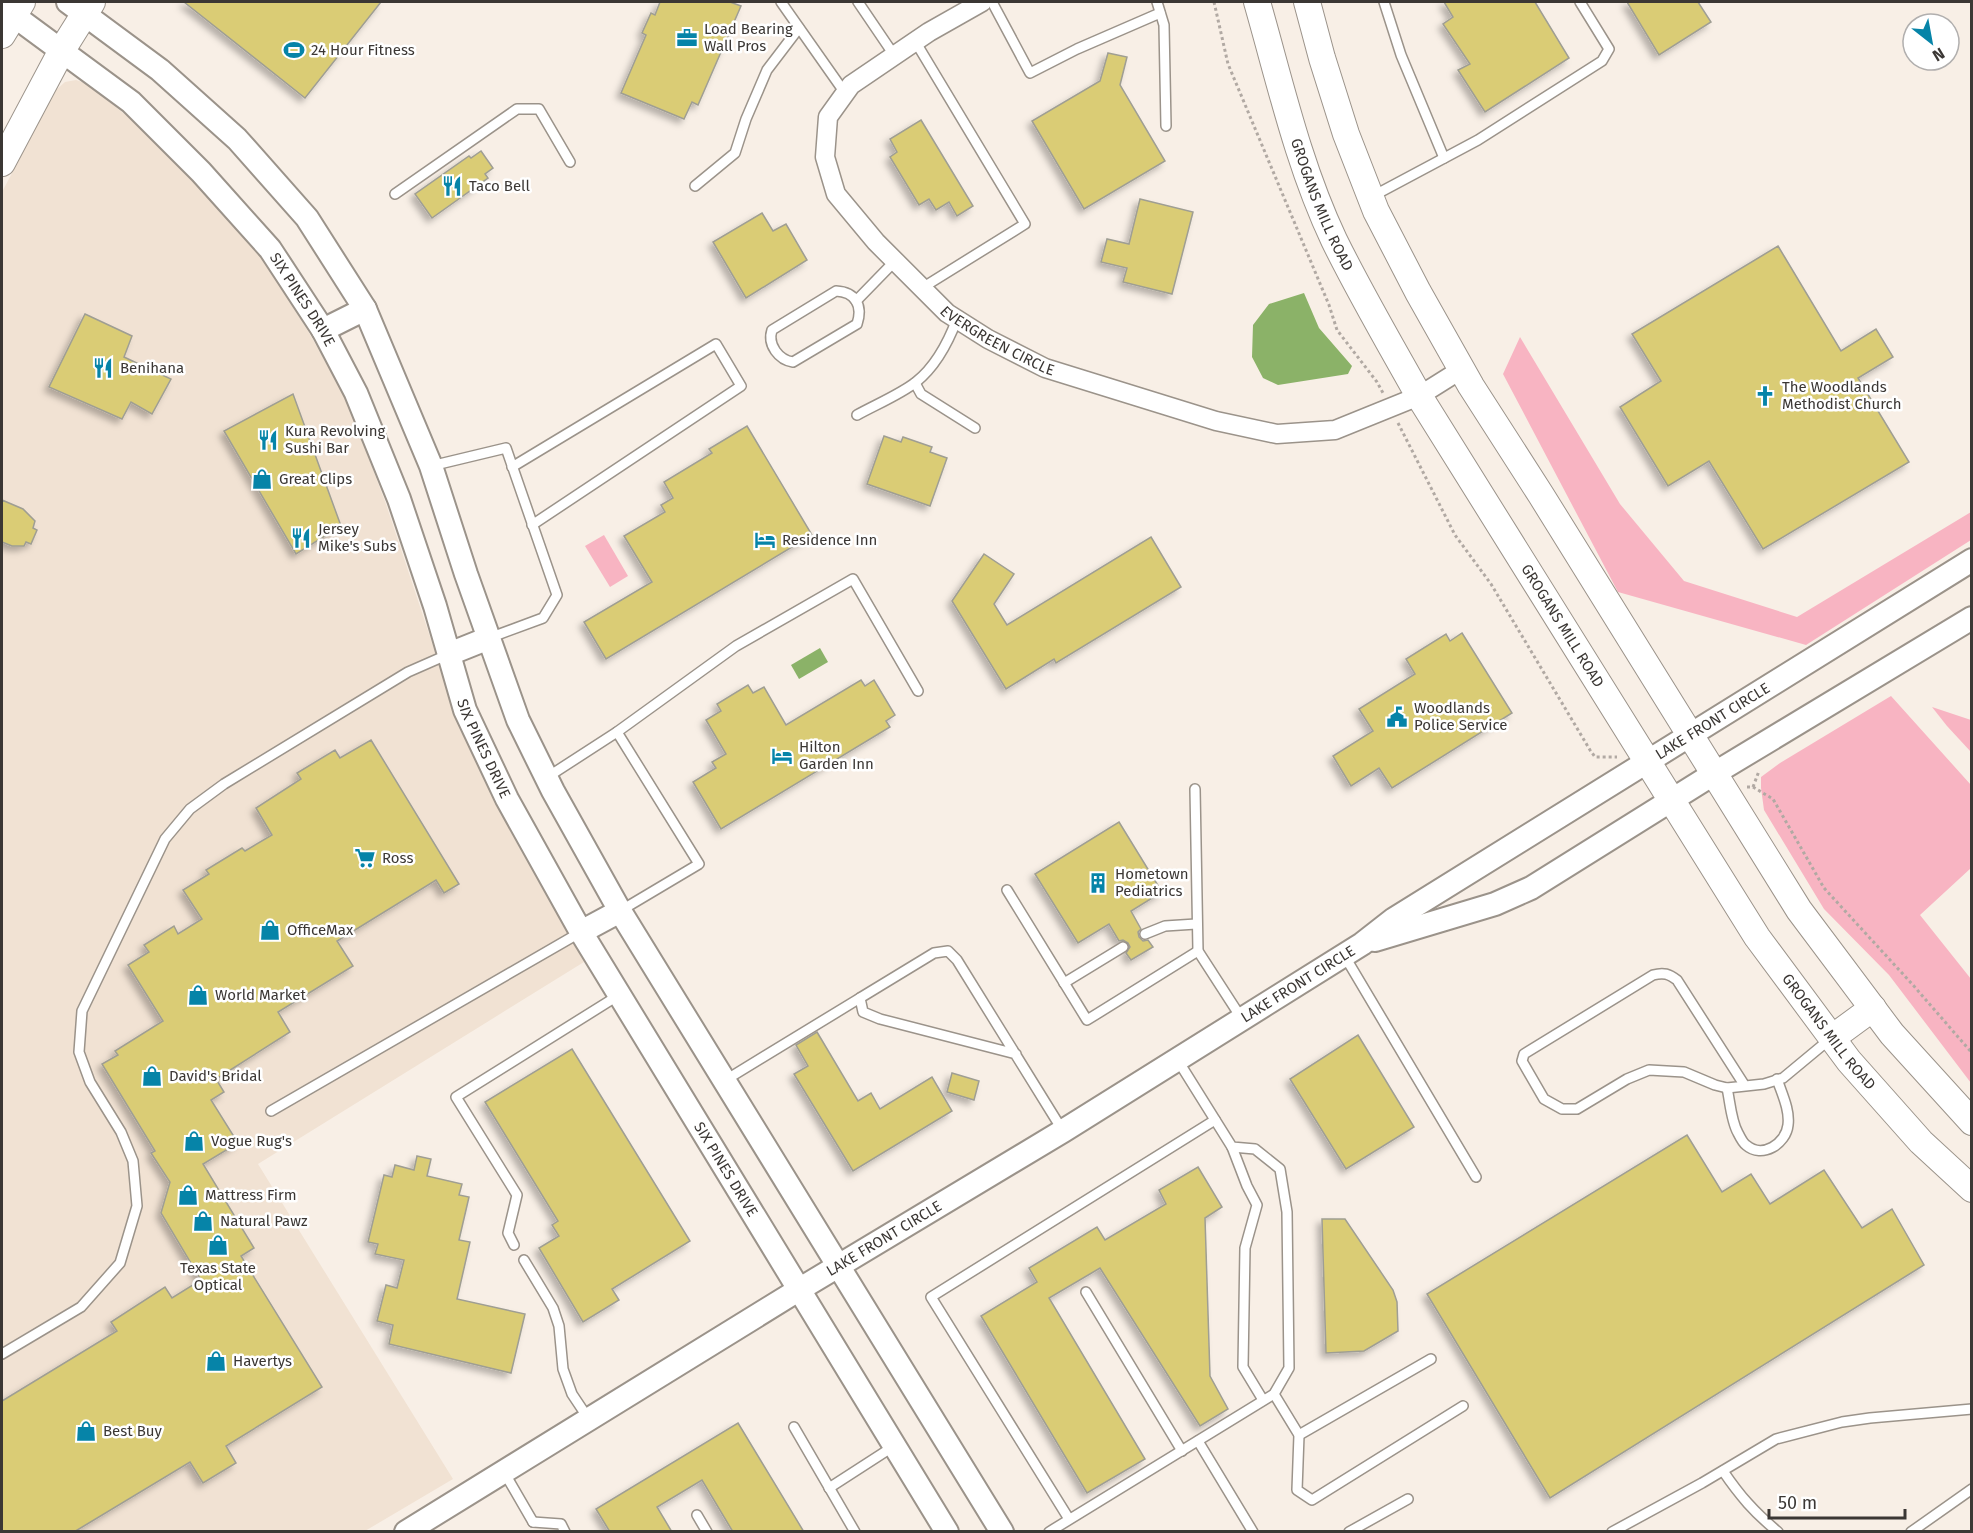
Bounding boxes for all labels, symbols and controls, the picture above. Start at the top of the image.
north arrow [1901,12,1961,72]
place label: Load Bearing Wall Pros [704,20,793,55]
office icon: Load Bearing Wall Pros [675,26,699,50]
sports icon: 24 Hour Fitness [282,38,306,62]
place label: 24 Hour Fitness [311,41,415,59]
text: N [1929,44,1948,65]
street label: GROGANS MILL ROAD [1287,136,1357,274]
restaurant icon: Taco Bell [440,174,464,198]
place label: Taco Bell [469,177,530,195]
street label: SIX PINES DRIVE [266,249,339,349]
street label: EVERGREEN CIRCLE [936,302,1056,379]
restaurant icon: Benihana [91,356,115,380]
place label: Benihana [120,359,184,377]
place label: The Woodlands Methodist Church [1782,378,1901,413]
church icon: The Woodlands Methodist Church [1753,384,1777,408]
place label: Kura Revolving Sushi Bar [285,422,386,457]
restaurant icon: Kura Revolving Sushi Bar [256,428,280,452]
shop icon: Great Clips [250,467,274,491]
place label: Great Clips [279,470,352,488]
place label: Jersey Mike's Subs [318,520,396,555]
restaurant icon: Jersey Mike's Subs [289,526,313,550]
hotel icon: Residence Inn [753,528,777,552]
place label: Residence Inn [782,531,877,549]
street label: GROGANS MILL ROAD [1517,561,1608,691]
street label: LAKE FRONT CIRCLE [1652,679,1773,763]
street label: SIX PINES DRIVE [453,697,514,801]
place label: Woodlands Police Service [1414,699,1507,734]
public building icon: Woodlands Police Service [1385,705,1409,729]
place label: Hilton Garden Inn [799,738,874,773]
hotel icon: Hilton Garden Inn [770,744,794,768]
supermarket icon: Ross [353,846,377,870]
place label: Ross [382,849,413,867]
place label: Hometown Pediatrics [1115,865,1189,900]
building icon: Hometown Pediatrics [1086,871,1110,895]
shop icon: OfficeMax [258,918,282,942]
place label: OfficeMax [287,921,354,939]
street label: LAKE FRONT CIRCLE [1238,942,1359,1026]
street label: GROGANS MILL ROAD [1778,970,1879,1093]
shop icon: World Market [186,983,210,1007]
place label: World Market [215,986,306,1004]
shop icon: David's Bridal [140,1064,164,1088]
place label: David's Bridal [169,1067,262,1085]
street label: SIX PINES DRIVE [690,1119,762,1220]
shop icon: Vogue Rug's [182,1129,206,1153]
place label: Vogue Rug's [211,1132,292,1150]
shop icon: Mattress Firm [176,1183,200,1207]
place label: Mattress Firm [205,1186,297,1204]
street label: LAKE FRONT CIRCLE [823,1197,945,1280]
shop icon: Natural Pawz [191,1209,215,1233]
place label: Natural Pawz [220,1212,308,1230]
shop icon: Texas State Optical [206,1233,230,1257]
place label: Texas State Optical [180,1259,256,1294]
shop icon: Havertys [204,1349,228,1373]
place label: Havertys [233,1352,292,1370]
shop icon: Best Buy [74,1419,98,1443]
place label: Best Buy [103,1422,163,1440]
scale bar [1769,1482,1906,1520]
text: 50 m [1778,1492,1817,1514]

